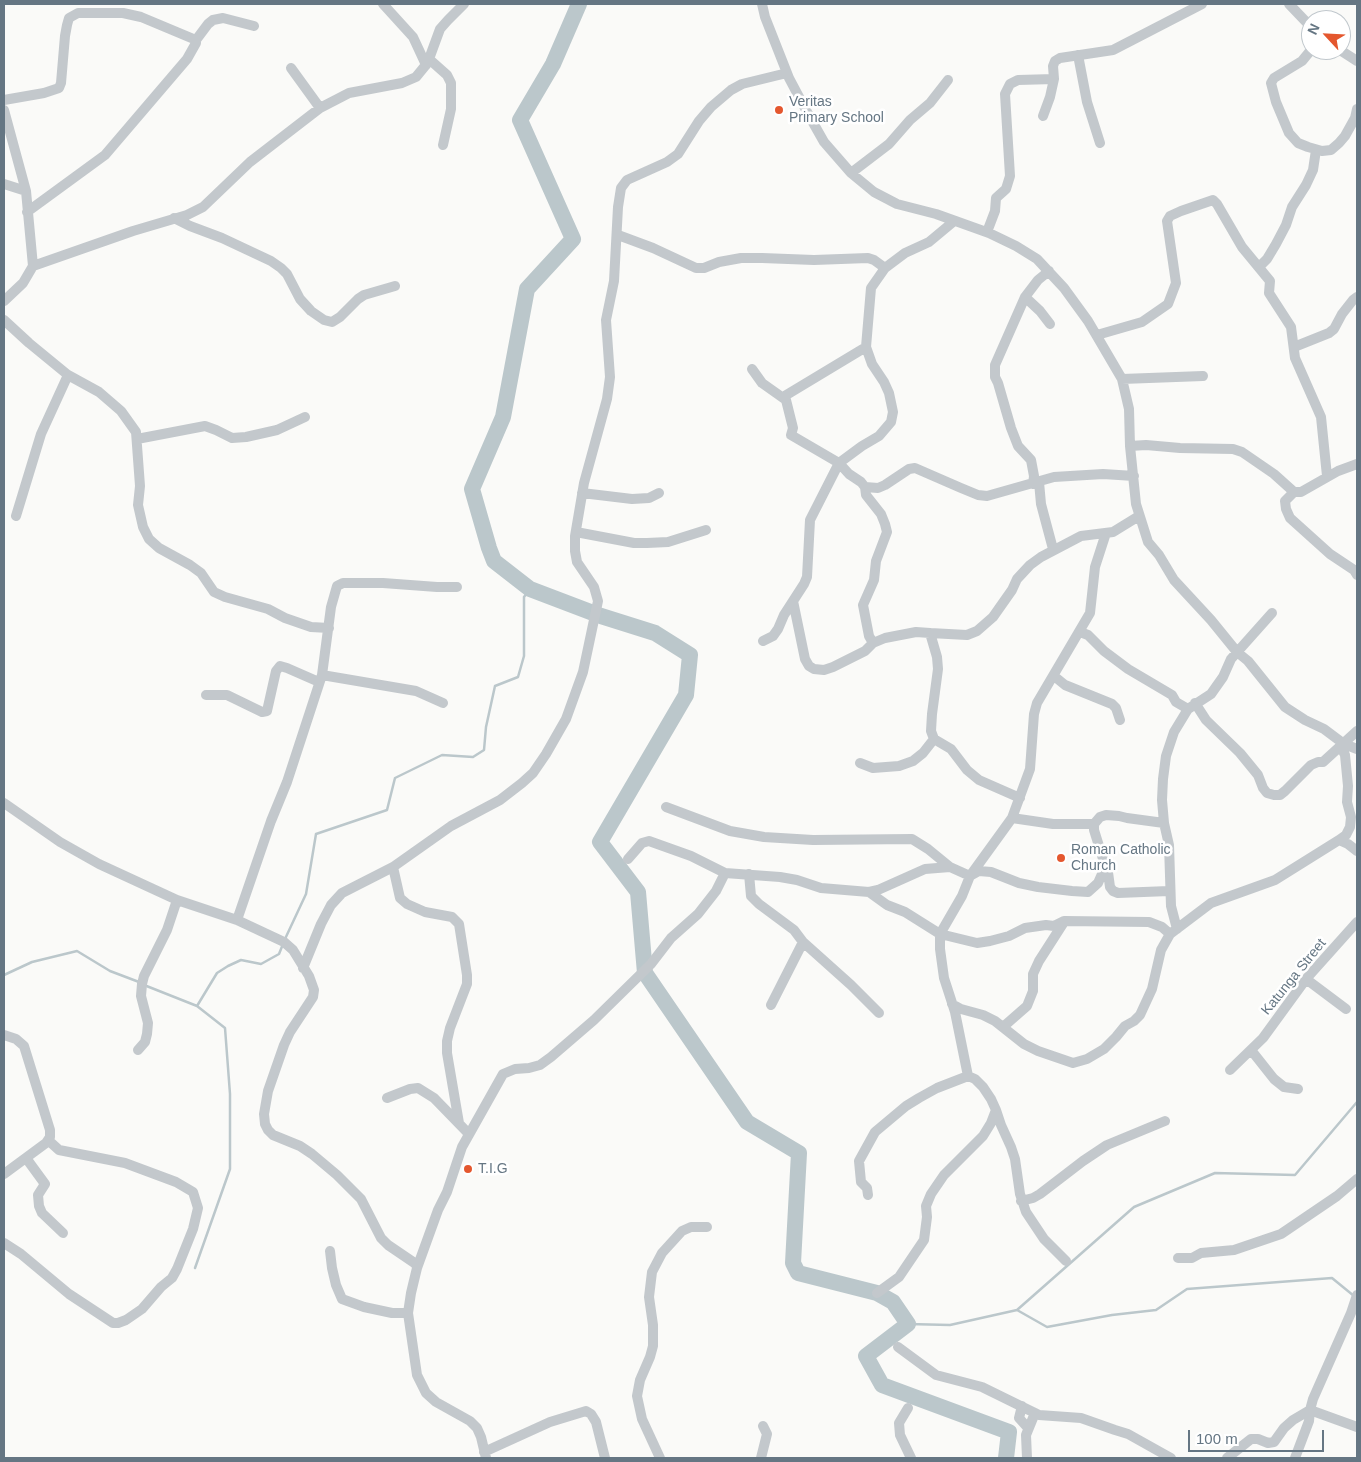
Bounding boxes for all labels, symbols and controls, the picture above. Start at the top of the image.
north arrow [1301,10,1351,60]
text: N [1304,21,1323,37]
place label: Veritas Primary School [789,94,884,126]
marker: Veritas Primary School [773,104,785,116]
place label: Roman Catholic Church [1071,842,1171,874]
marker: Roman Catholic Church [1055,852,1067,864]
street label: Katunga Street [1258,935,1330,1019]
place label: T.I.G [478,1161,508,1177]
marker: T.I.G [462,1163,474,1175]
scale bar [1191,1420,1327,1452]
text: 100 m [1196,1430,1238,1447]

